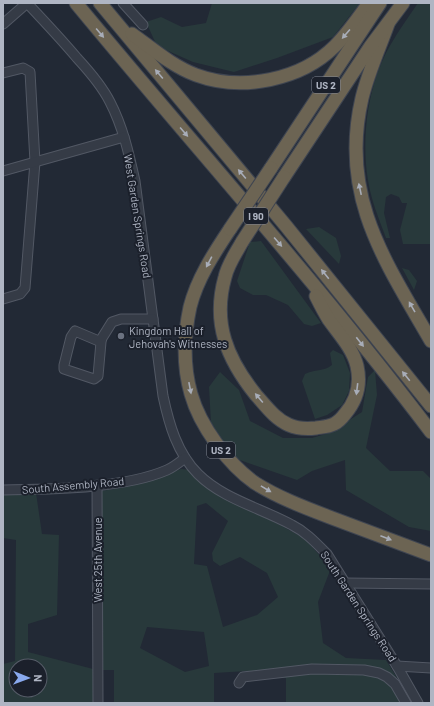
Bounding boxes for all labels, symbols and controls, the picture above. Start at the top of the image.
one-way arrow [96,28,105,38]
one-way arrow [341,29,350,39]
one-way arrow [155,69,164,79]
road number: US 2 [312,77,340,93]
one-way arrow [180,127,189,138]
street label: West Garden Springs Road [122,153,154,279]
one-way arrow [238,169,247,179]
one-way arrow [356,183,362,195]
road number: I 90 [244,208,268,224]
one-way arrow [274,236,283,247]
one-way arrow [206,257,213,268]
one-way arrow [320,269,329,280]
one-way arrow [408,301,415,313]
place label: Kingdom Hall of Jehovah's Witnesses [129,324,227,350]
marker: Kingdom Hall of Jehovah's Witnesses [116,331,126,341]
one-way arrow [356,337,365,348]
one-way arrow [402,370,411,381]
one-way arrow [187,382,193,394]
one-way arrow [354,383,361,395]
one-way arrow [255,393,264,403]
road number: US 2 [207,442,235,458]
street label: South Assembly Road [21,474,125,496]
one-way arrow [261,485,271,493]
street label: West 25th Avenue [91,517,104,603]
one-way arrow [380,536,392,542]
street label: South Garden Springs Road [318,548,400,664]
north arrow [8,658,48,698]
text: N [32,674,45,682]

